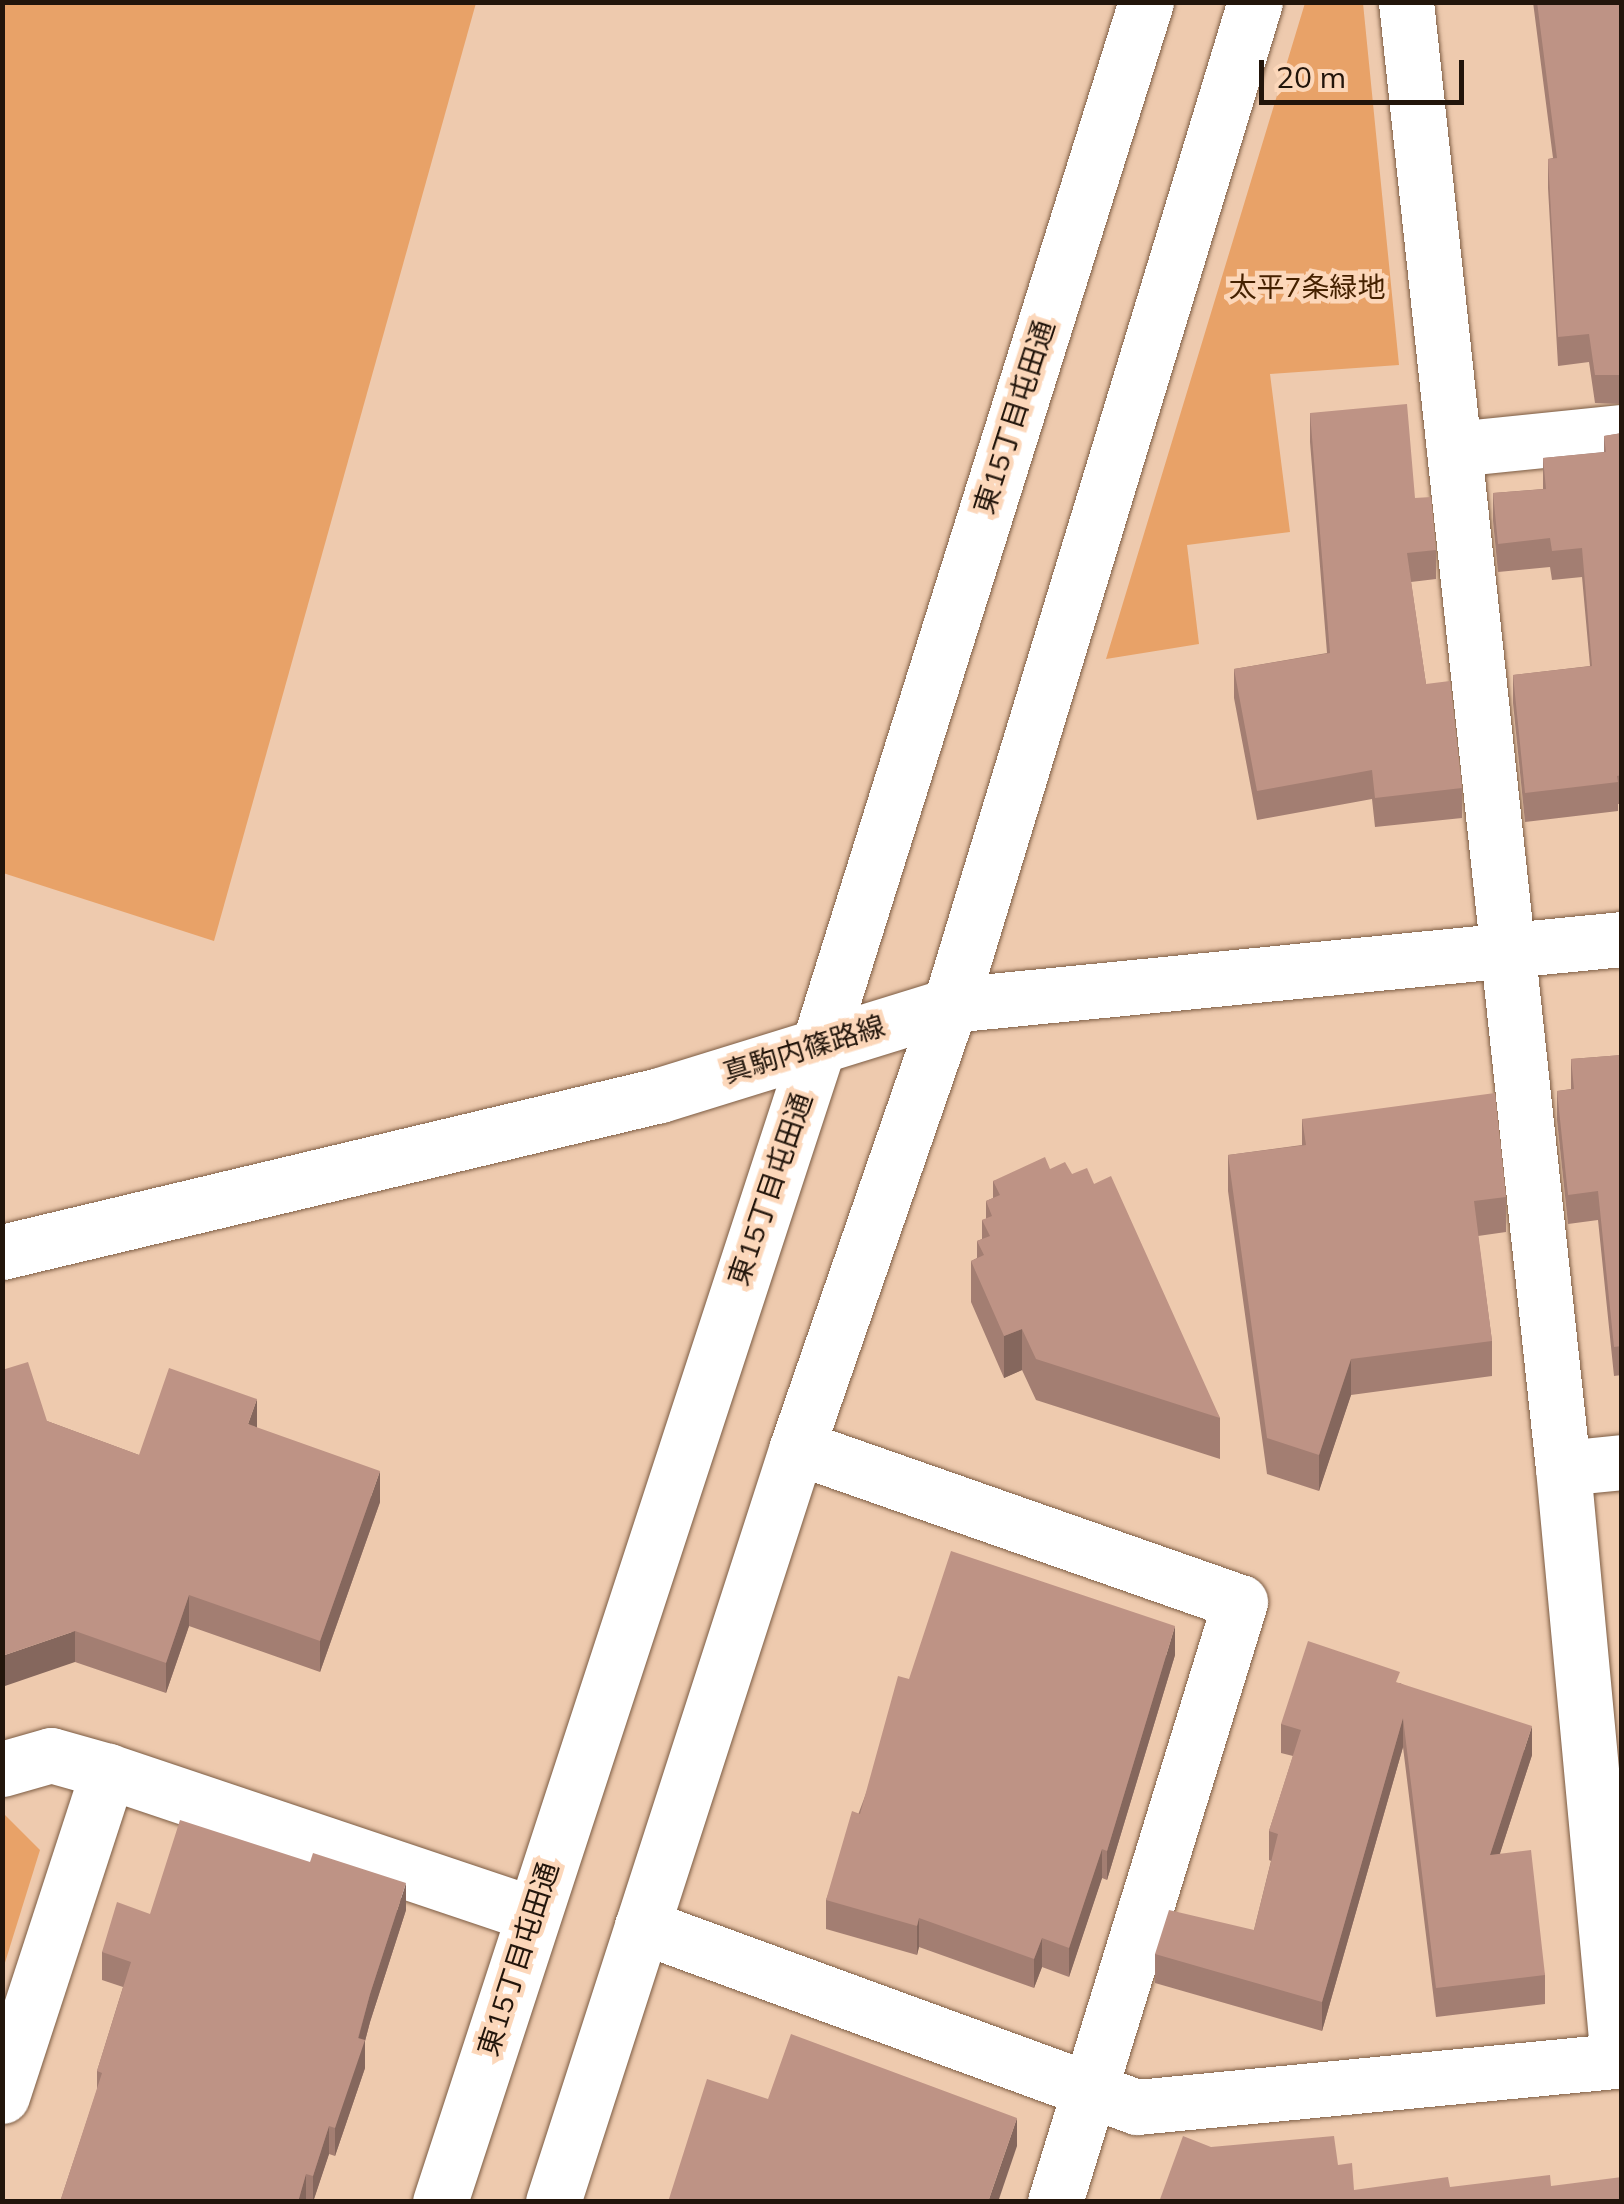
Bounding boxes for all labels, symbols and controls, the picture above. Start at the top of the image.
scale bar [1264,40,1469,102]
text: 20 m [1276,58,1346,96]
park label: 太平7条緑地 [1229,270,1385,304]
street label: 東15丁目屯田通 [967,316,1061,518]
street label: 真駒内篠路線 [719,1008,889,1090]
street label: 東15丁目屯田通 [721,1088,819,1290]
street label: 東15丁目屯田通 [471,1858,565,2060]

